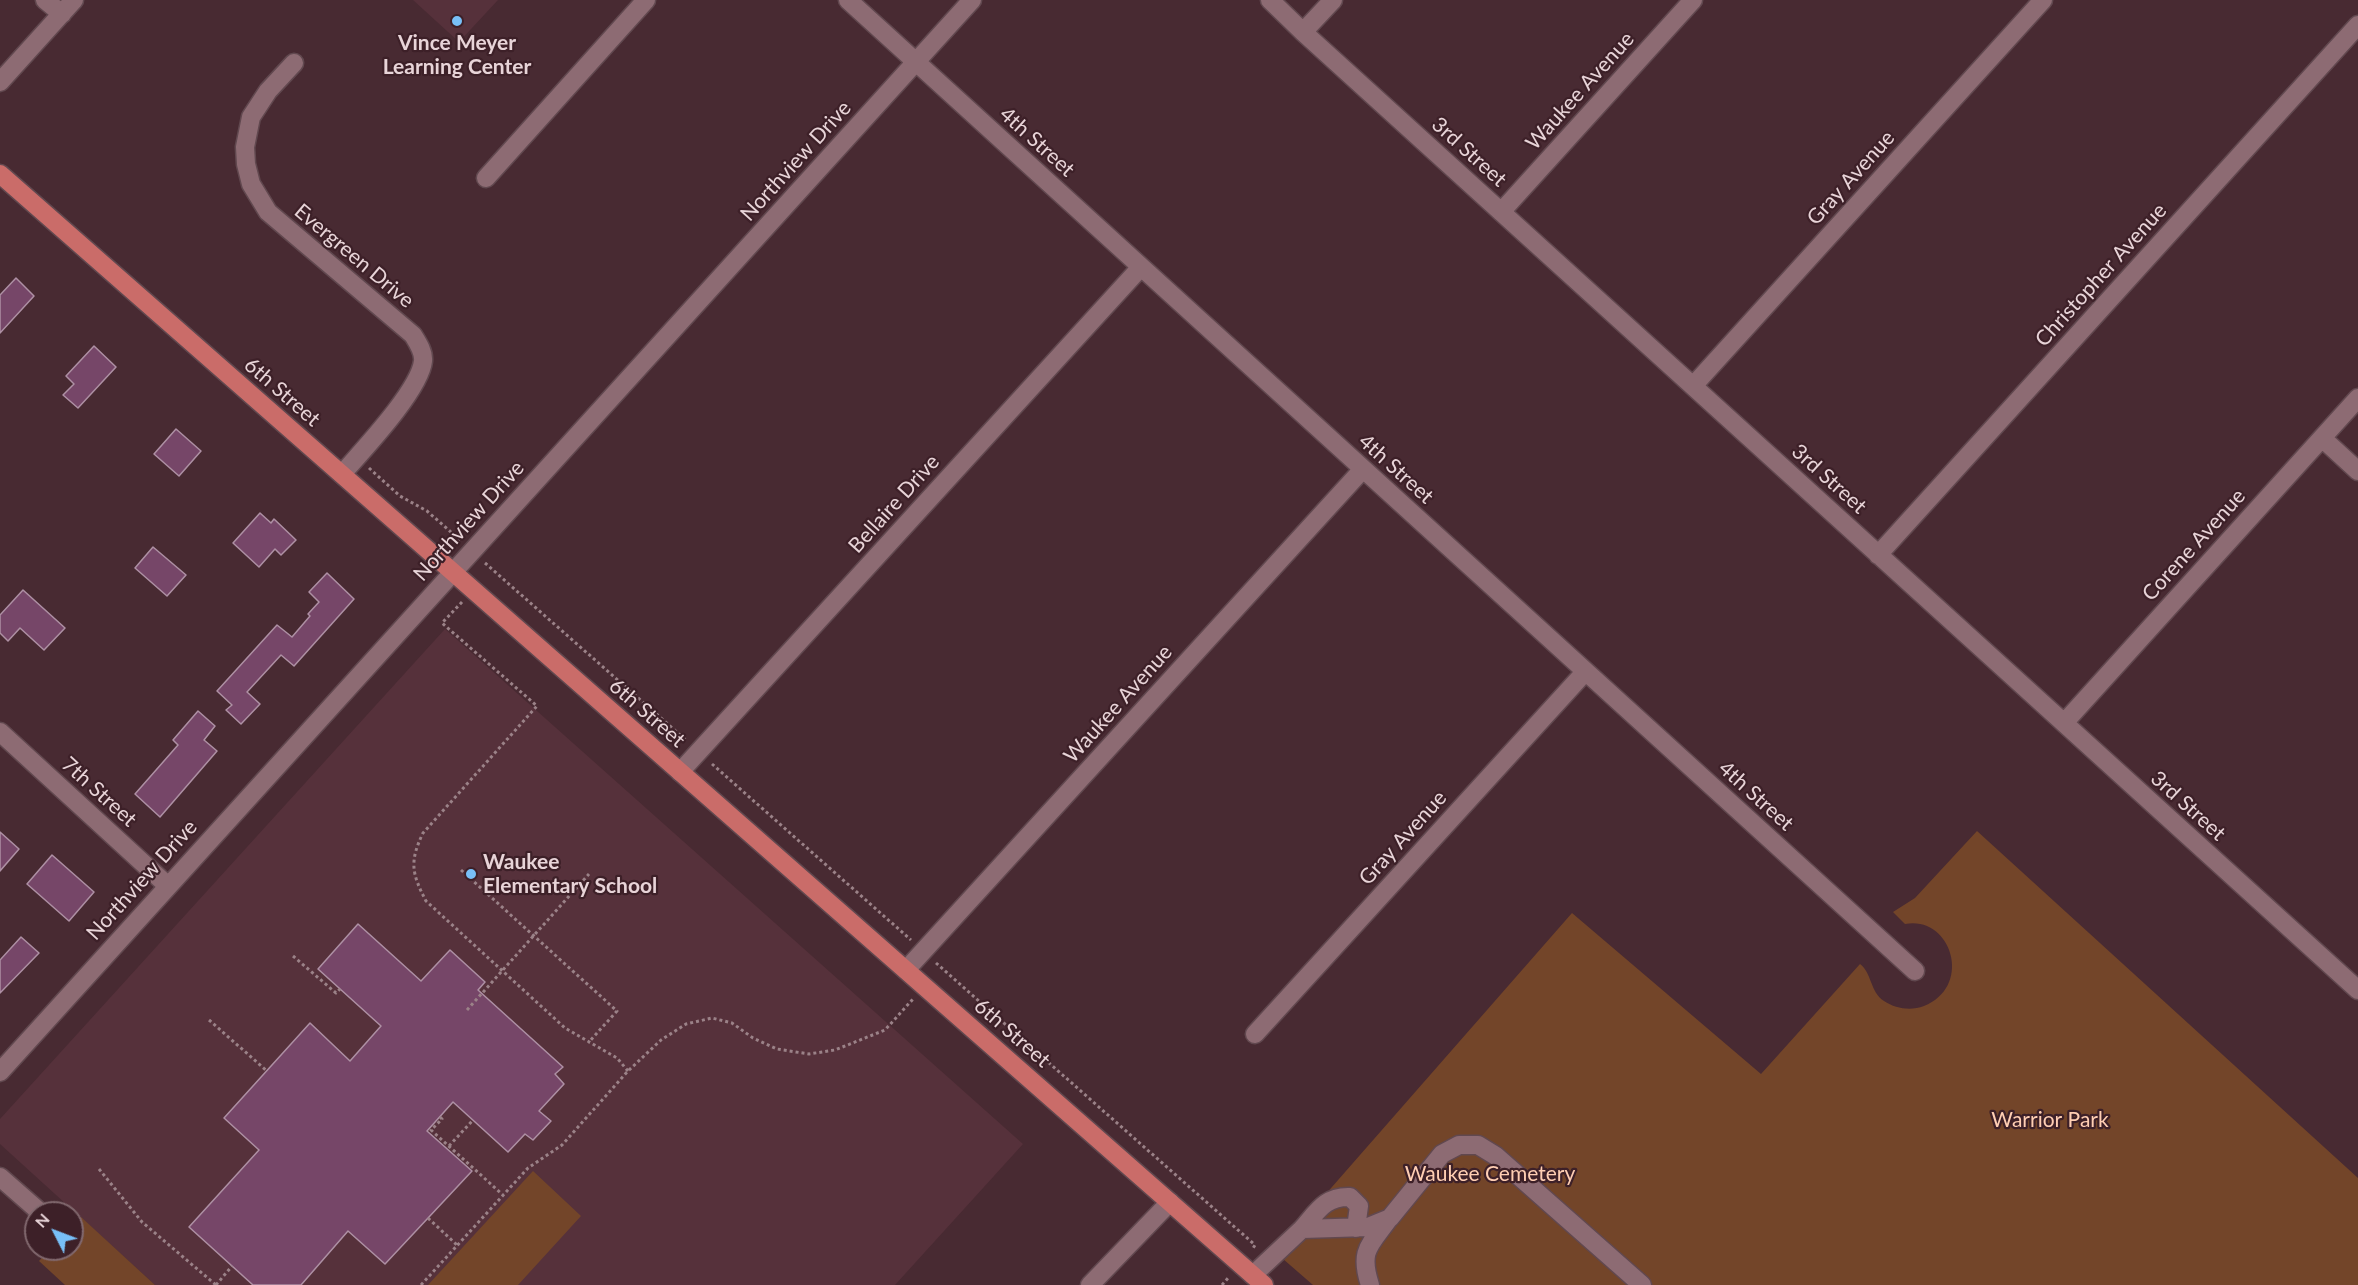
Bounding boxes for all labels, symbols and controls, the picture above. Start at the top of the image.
marker: Vince Meyer Learning Center [450,14,464,28]
street label: Waukee Avenue [1521,27,1639,155]
place label: Vince Meyer Learning Center [383,30,531,80]
street label: Northview Drive [735,96,857,226]
street label: 4th Street [994,102,1080,182]
street label: 3rd Street [1426,112,1512,192]
street label: Gray Avenue [1802,126,1900,230]
street label: Christopher Avenue [2030,198,2172,352]
street label: Evergreen Drive [289,199,419,313]
street label: 6th Street [239,352,325,432]
street label: 4th Street [1353,429,1439,509]
street label: 3rd Street [1786,439,1872,519]
street label: Bellaire Drive [843,450,945,558]
street label: Northview Drive [408,456,530,586]
street label: Corene Avenue [2137,484,2251,606]
street label: Waukee Avenue [1059,640,1177,768]
street label: 6th Street [604,673,690,753]
street label: 7th Street [56,752,142,832]
street label: 4th Street [1713,756,1799,836]
street label: 3rd Street [2145,766,2231,846]
street label: Gray Avenue [1354,786,1452,890]
street label: Northview Drive [81,815,203,945]
place label: Waukee Elementary School [483,849,657,899]
marker: Waukee Elementary School [464,867,478,881]
street label: 6th Street [969,993,1055,1073]
park label: Warrior Park [1991,1107,2109,1133]
park label: Waukee Cemetery [1405,1161,1575,1187]
north arrow [24,1201,84,1261]
text: N [31,1209,53,1231]

